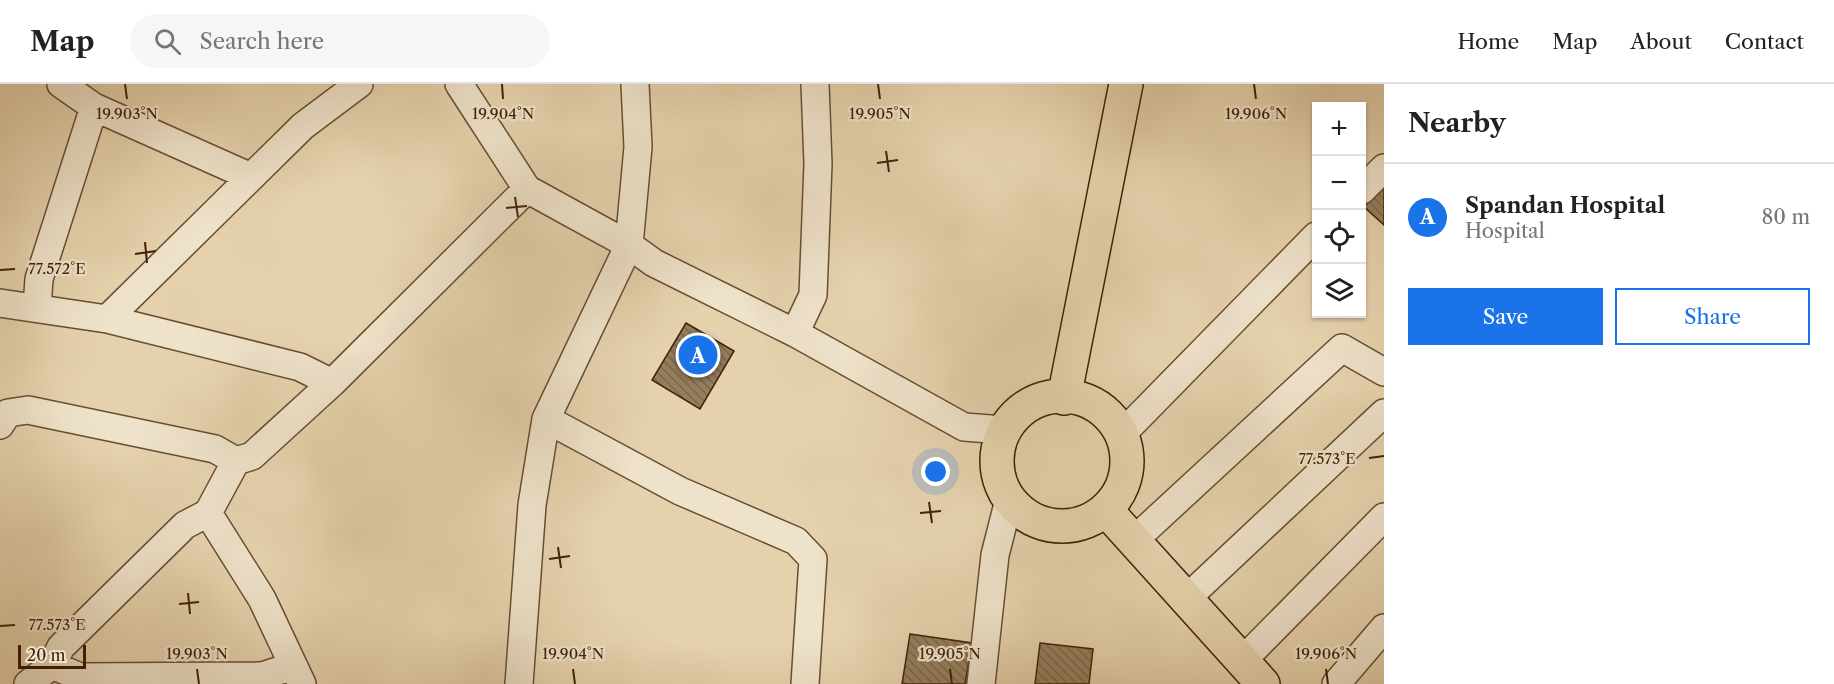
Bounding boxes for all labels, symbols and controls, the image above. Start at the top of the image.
search box [130,14,550,68]
text: Map [30,24,94,58]
icon: search [151,25,184,58]
text: Search here [199,28,324,55]
text: Home [1458,29,1519,54]
text: Map [1552,29,1597,54]
text: About [1630,29,1692,54]
text: Contact [1725,29,1804,54]
map controls [1312,102,1366,318]
button: + [1312,102,1366,156]
text: 19.903°N [96,104,158,123]
text: 19.904°N [472,104,534,123]
text: 19.905°N [849,104,911,123]
text: 19.906°N [1225,104,1287,123]
text: Nearby [1408,107,1506,139]
button: − [1312,156,1366,210]
text: Spandan Hospital [1465,192,1665,219]
text: A [1420,205,1435,229]
text: 80 m [1762,205,1810,229]
button: locate [1312,210,1366,264]
text: Hospital [1465,219,1545,243]
text: 77.572°E [28,259,86,278]
button: layers [1312,264,1366,318]
button: Save [1408,288,1603,345]
button: Share [1615,288,1810,345]
pin: A [678,332,718,378]
text: 77.573°E [1298,449,1356,468]
your location [921,457,950,486]
text: 77.573°E [28,615,86,634]
scale bar [18,642,86,670]
text: 19.903°N [166,644,228,663]
text: 19.904°N [542,644,604,663]
text: 19.905°N [919,644,981,663]
text: 19.906°N [1295,644,1357,663]
text: 20 m [27,645,66,665]

